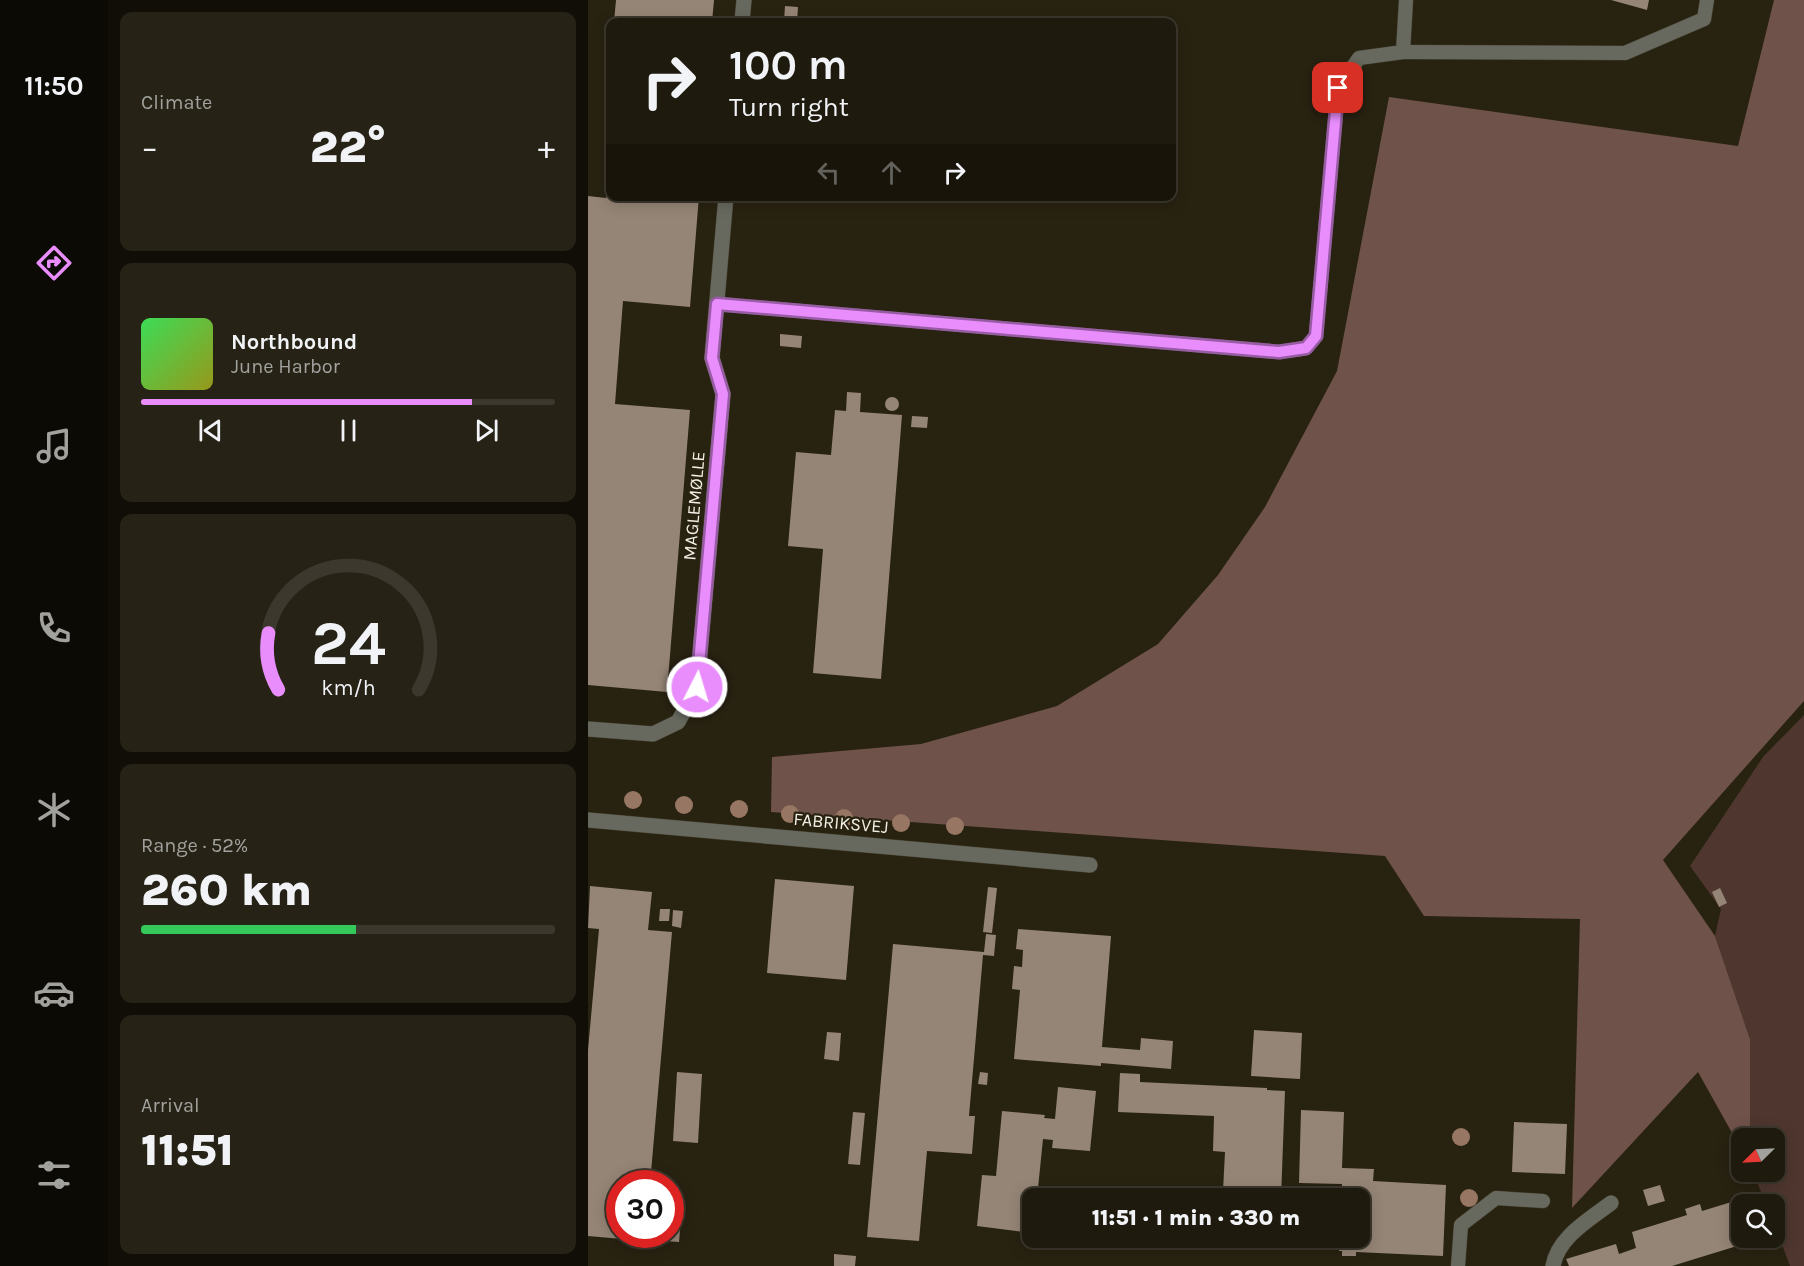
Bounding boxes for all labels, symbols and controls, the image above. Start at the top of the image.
text: 100 m [729,40,848,90]
icon: right [630,42,708,120]
pin [1312,62,1363,113]
text: 11:50 [24,70,84,102]
icon: arrive [1321,71,1354,104]
text: Climate [141,91,212,114]
text: Turn right [729,91,849,123]
text: 22° [310,121,386,173]
text: − [141,128,158,166]
text: + [538,128,555,166]
icon: left [812,156,845,189]
icon: ahead [875,156,908,189]
icon: right [938,156,971,189]
icon: directions [33,242,75,284]
text: Northbound [231,329,357,355]
text: June Harbor [231,355,340,378]
icon: previous [194,414,227,447]
icon: pause [332,414,365,447]
icon: next [470,414,503,447]
icon: music [33,425,75,467]
street label: MAGLEMØLLE [678,450,710,562]
icon: phone [33,607,75,649]
text: 24 [311,607,385,680]
position arrow [665,655,729,719]
text: km/h [321,675,375,700]
icon: climate [33,789,75,831]
street label: FABRIKSVEJ [793,808,889,838]
text: Range · 52% [141,834,248,857]
text: 260 km [141,864,312,916]
icon: car [33,972,75,1014]
text: Arrival [141,1094,200,1117]
text: 11:51 [141,1124,234,1176]
north arrow [1731,1128,1785,1182]
map controls [1731,1128,1785,1248]
icon: filters [33,1154,75,1196]
speed limit sign: 30 [606,1170,684,1248]
button: search [1731,1194,1785,1248]
text: 11:51 · 1 min · 330 m [1092,1205,1300,1231]

